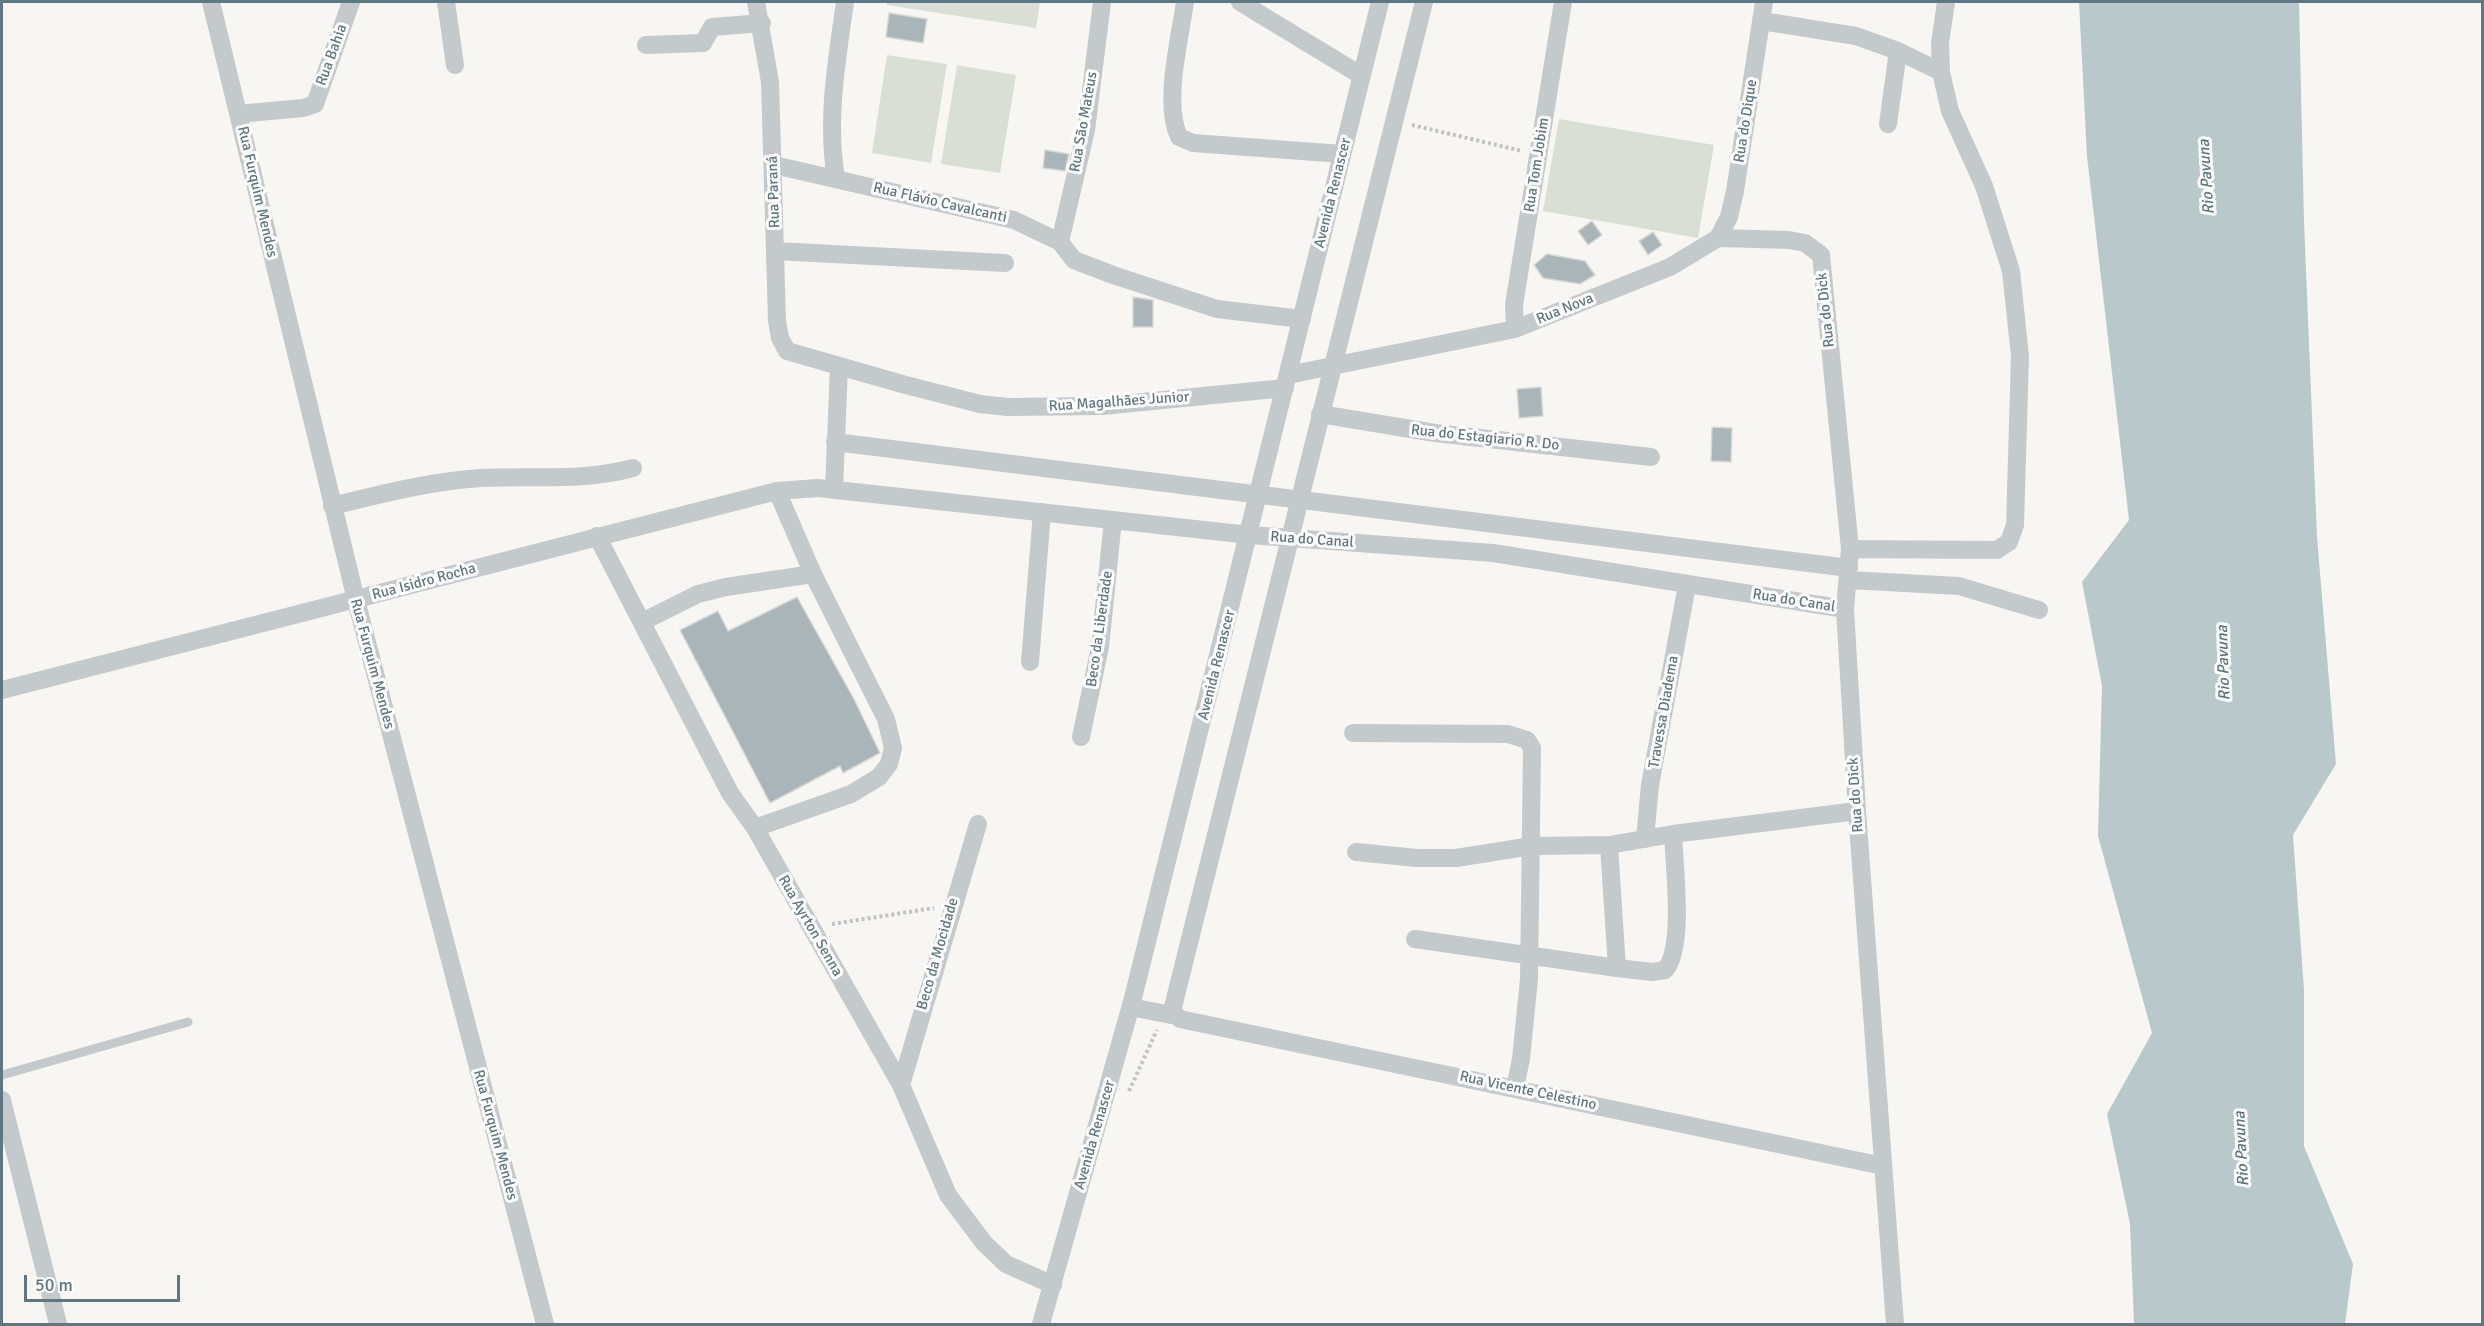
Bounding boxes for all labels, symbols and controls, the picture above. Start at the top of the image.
street label: Rua Bahia [313,22,351,88]
street label: Rua São Mateus [1066,70,1102,174]
street label: Rua do Dique [1731,78,1761,164]
street label: Rua Tom Jobim [1521,116,1553,214]
street label: Rua Furquim Mendes [233,125,281,259]
street label: Avenida Renascer [1311,136,1355,250]
water label: Rio Pavuna [2195,139,2219,215]
street label: Rua Paraná [764,156,784,228]
street label: Rua Flávio Cavalcanti [871,179,1009,227]
street label: Rua do Dick [1813,272,1839,348]
street label: Rua Nova [1534,289,1596,329]
street label: Rua Magalhães Junior [1048,388,1190,416]
street label: Rua do Estagiario R. Do [1410,421,1560,455]
street label: Rua do Canal [1270,528,1354,552]
street label: Rua Isidro Rocha [370,560,478,604]
street label: Beco da Liberdade [1083,570,1117,688]
street label: Rua do Canal [1751,586,1837,616]
street label: Rua Furquim Mendes [346,597,398,731]
street label: Avenida Renascer [1195,608,1239,722]
water label: Rio Pavuna [2213,625,2235,701]
street label: Travessa Diadema [1645,654,1683,770]
street label: Rua do Dick [1844,757,1868,833]
street label: Rua Ayrton Senna [774,872,846,980]
street label: Beco da Mocidade [913,896,963,1012]
street label: Rua Furquim Mendes [469,1068,521,1202]
street label: Rua Vicente Celestino [1458,1068,1598,1114]
street label: Avenida Renascer [1071,1078,1119,1192]
water label: Rio Pavuna [2230,1111,2254,1187]
scale bar [27,1263,183,1301]
text: 50 m [35,1274,73,1296]

